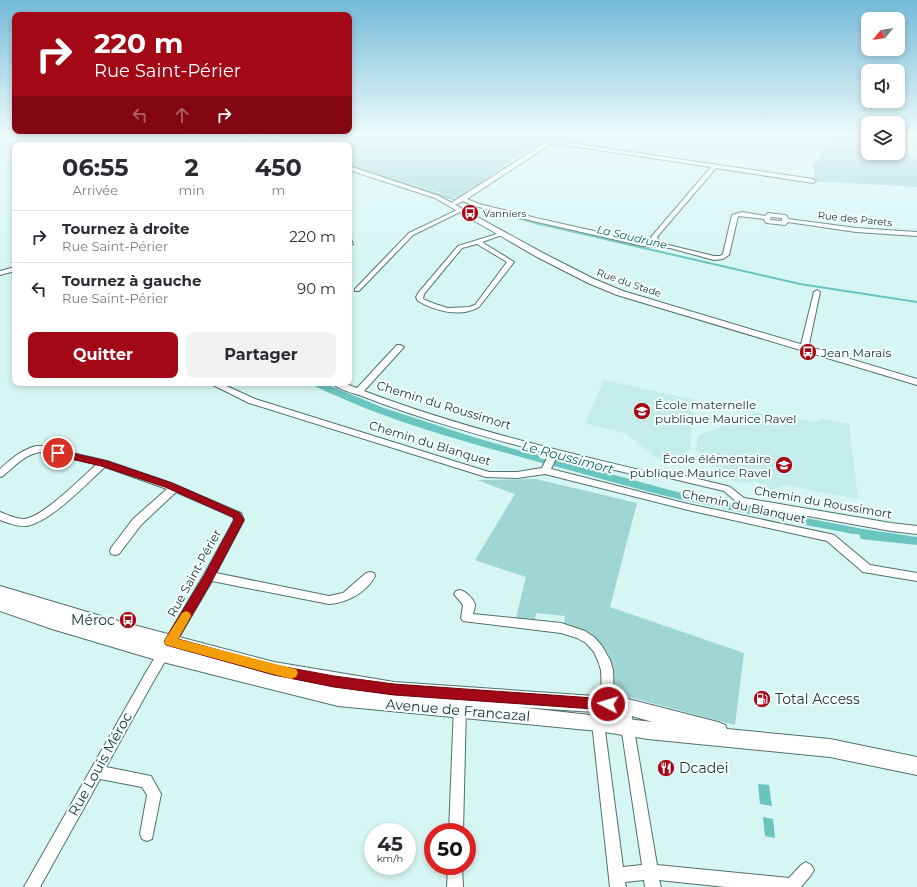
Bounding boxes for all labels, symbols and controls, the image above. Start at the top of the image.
north arrow [861,12,905,56]
map controls [861,12,905,160]
text: 220 m [94,26,183,60]
icon: right [28,28,80,80]
text: Rue Saint-Périer [94,60,241,82]
button: sound [861,64,905,108]
icon: left [129,104,151,126]
icon: ahead [171,104,193,126]
icon: right [213,104,235,126]
button: layers [861,116,905,160]
text: 06:55 [62,153,128,182]
text: 2 [184,153,199,182]
text: 450 [255,153,302,182]
text: Arrivée [72,182,118,198]
text: min [179,182,205,198]
text: m [271,182,285,198]
bus stop icon: Vanniers [460,203,480,223]
place label: Vanniers [483,207,527,220]
street label: Rue des Parets [817,209,893,229]
text: Tournez à droite [62,219,190,238]
water label: La Saudrune [595,222,669,252]
icon: right [28,226,50,248]
text: 220 m [289,227,336,246]
text: Rue Saint-Périer [62,238,168,254]
street label: Rue du Stade [595,266,663,300]
text: Tournez à gauche [62,271,201,290]
icon: left [28,278,50,300]
text: 90 m [297,279,336,298]
text: Rue Saint-Périer [62,290,168,306]
button: Quitter [28,332,178,378]
button: Partager [186,332,336,378]
bus stop icon: Jean Marais [798,342,818,362]
place label: Jean Marais [820,345,892,360]
street label: Chemin du Roussimort [375,377,513,433]
place label: École maternelle publique Maurice Ravel [655,397,796,426]
school or university icon: École maternelle publique Maurice Ravel [632,401,652,421]
street label: Chemin du Blanquet [367,417,493,469]
pin [41,436,75,470]
water label: Le Roussimort [521,437,616,477]
icon: arrive [47,442,69,464]
place label: École élémentaire publique Maurice Ravel [630,451,771,480]
school or university icon: École élémentaire publique Maurice Ravel [774,455,794,475]
street label: Chemin du Roussimort [753,482,893,522]
street label: Chemin du Blanquet [681,486,807,526]
street label: Rue Saint-Périer [164,526,224,619]
bus stop icon: Méroc [118,610,138,630]
place label: Méroc [71,611,115,629]
position arrow [587,683,629,725]
fuel station icon: Total Access [752,689,772,709]
place label: Total Access [775,690,860,708]
street label: Avenue de Francazal [385,695,531,725]
street label: Rue Louis Méroc [64,709,136,819]
restaurant icon: Dcadei [656,758,676,778]
place label: Dcadei [679,759,728,777]
speed limit sign: 50 [424,823,476,875]
text: 45 [377,832,403,856]
text: km/h [377,852,403,865]

